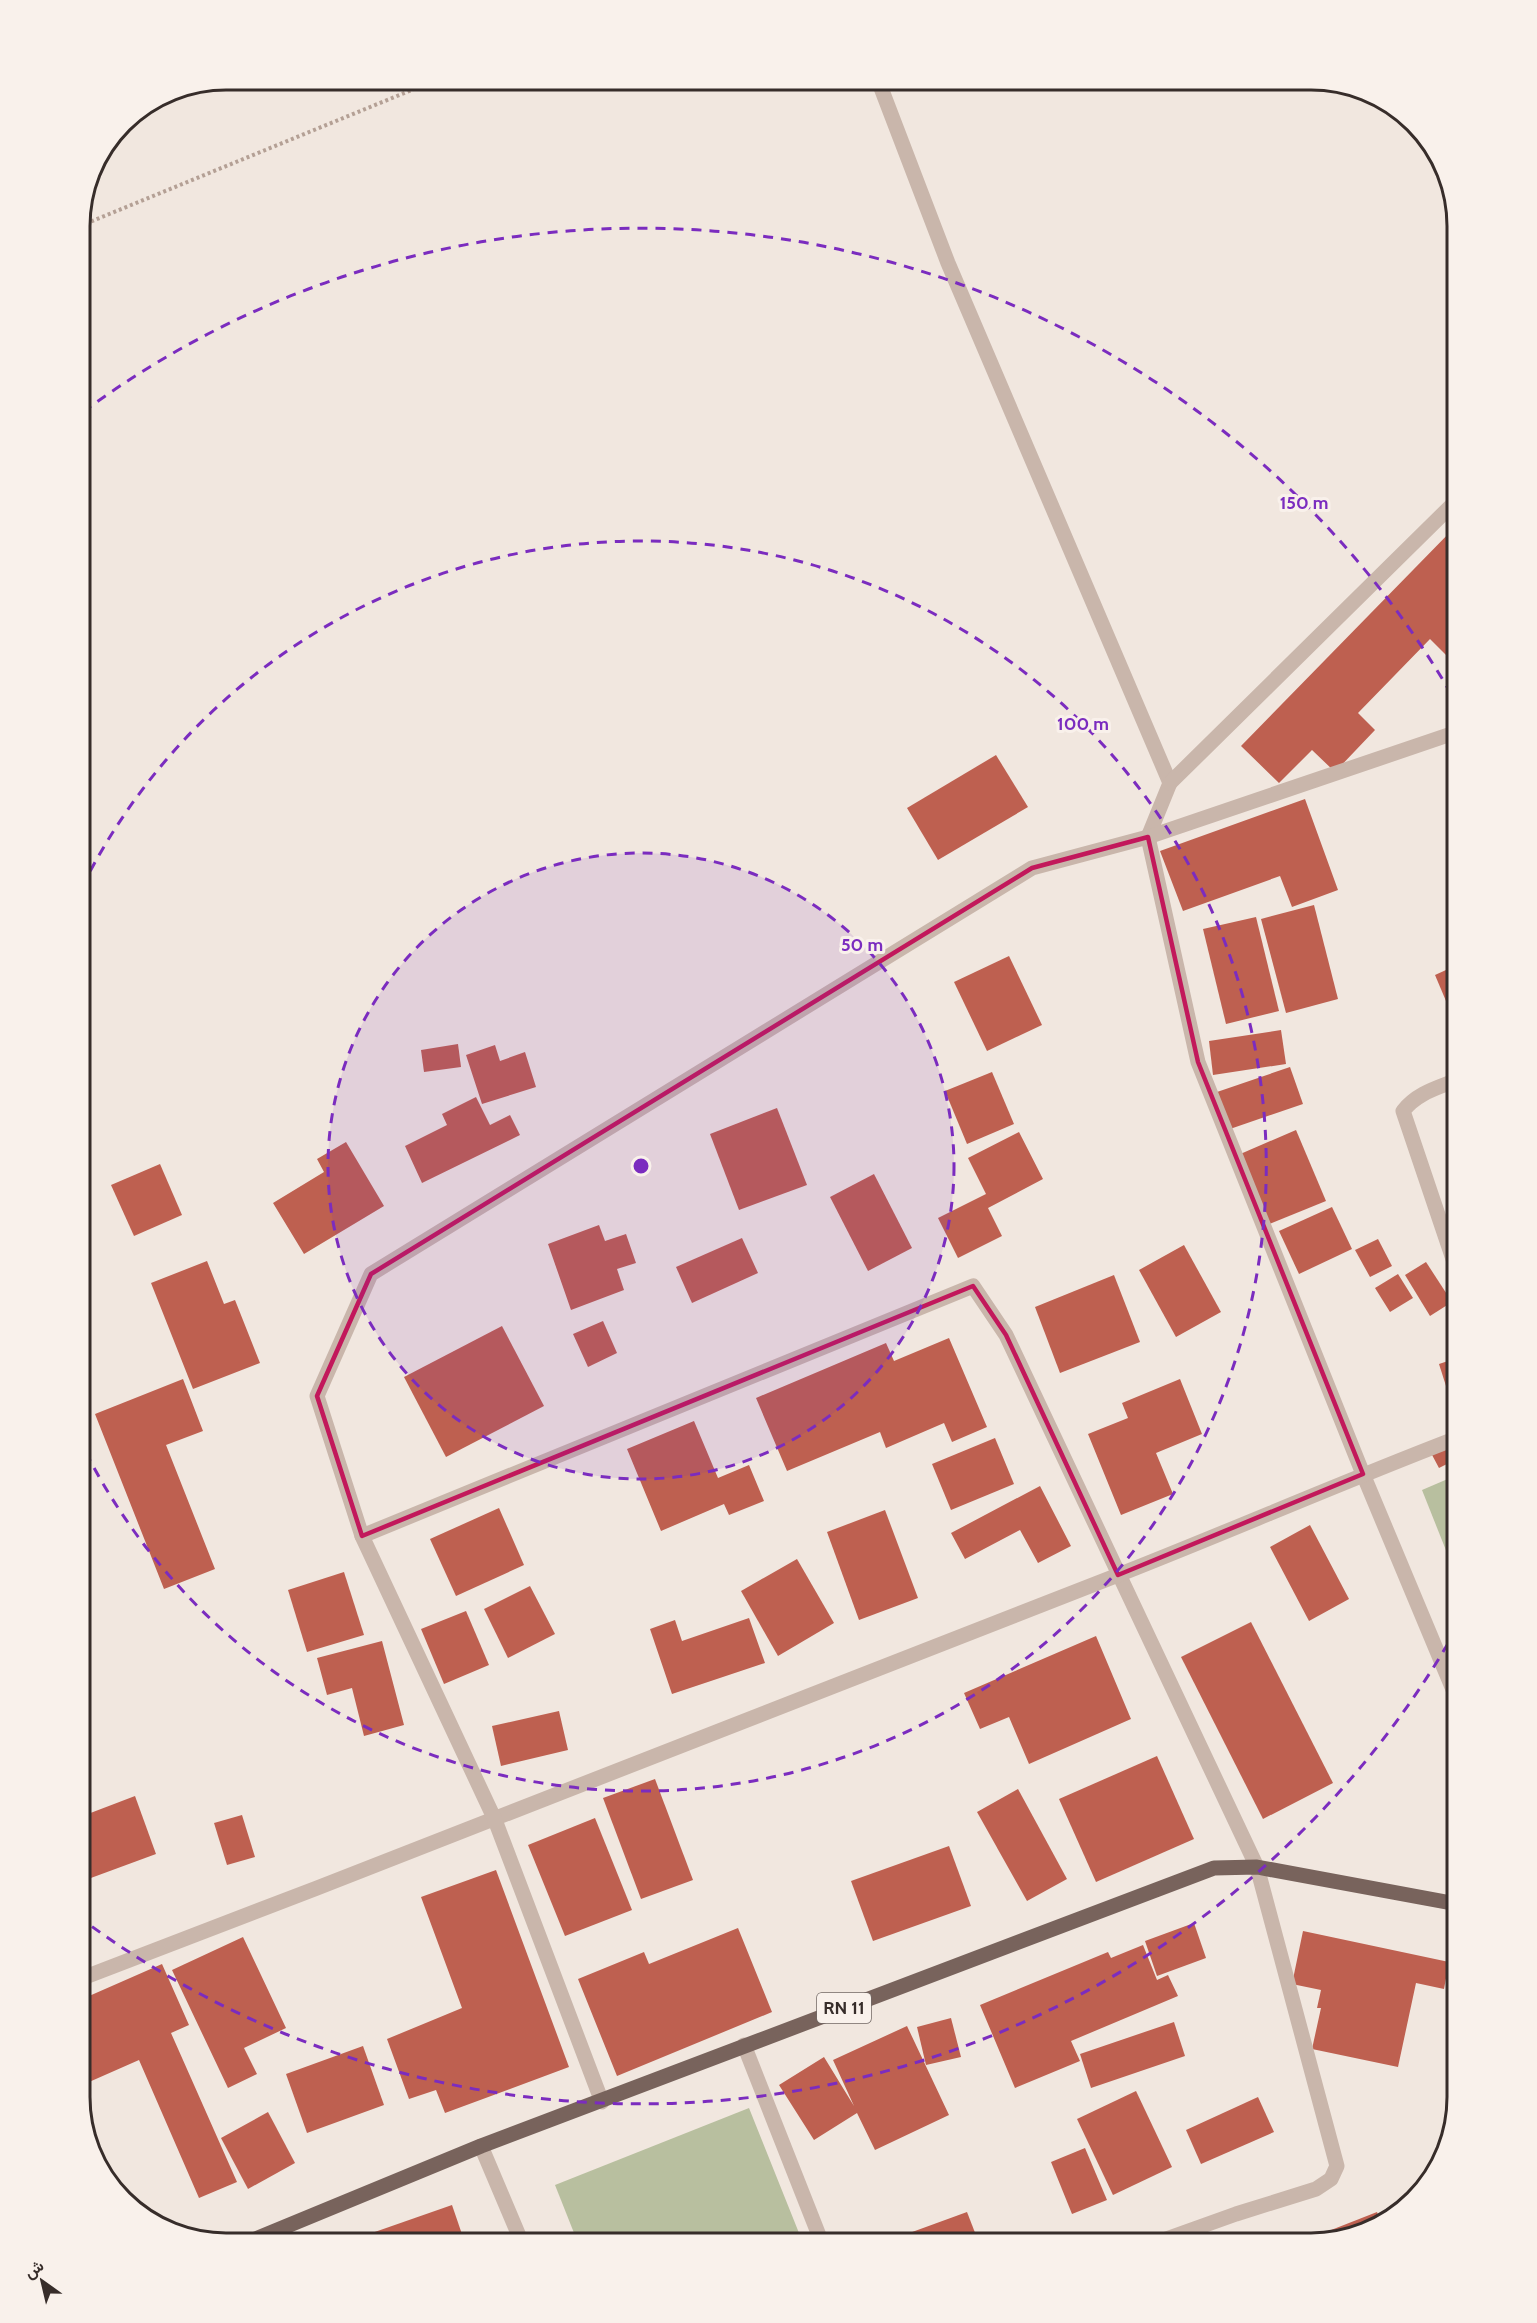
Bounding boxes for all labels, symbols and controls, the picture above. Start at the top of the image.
text: 150 m [1280,492,1328,514]
text: 100 m [1057,713,1109,735]
text: 50 m [841,934,883,956]
centre of rings [631,1156,651,1176]
road number: RN 11 [817,1993,871,2023]
north arrow [12,2251,72,2311]
text: ش [21,2256,47,2282]

